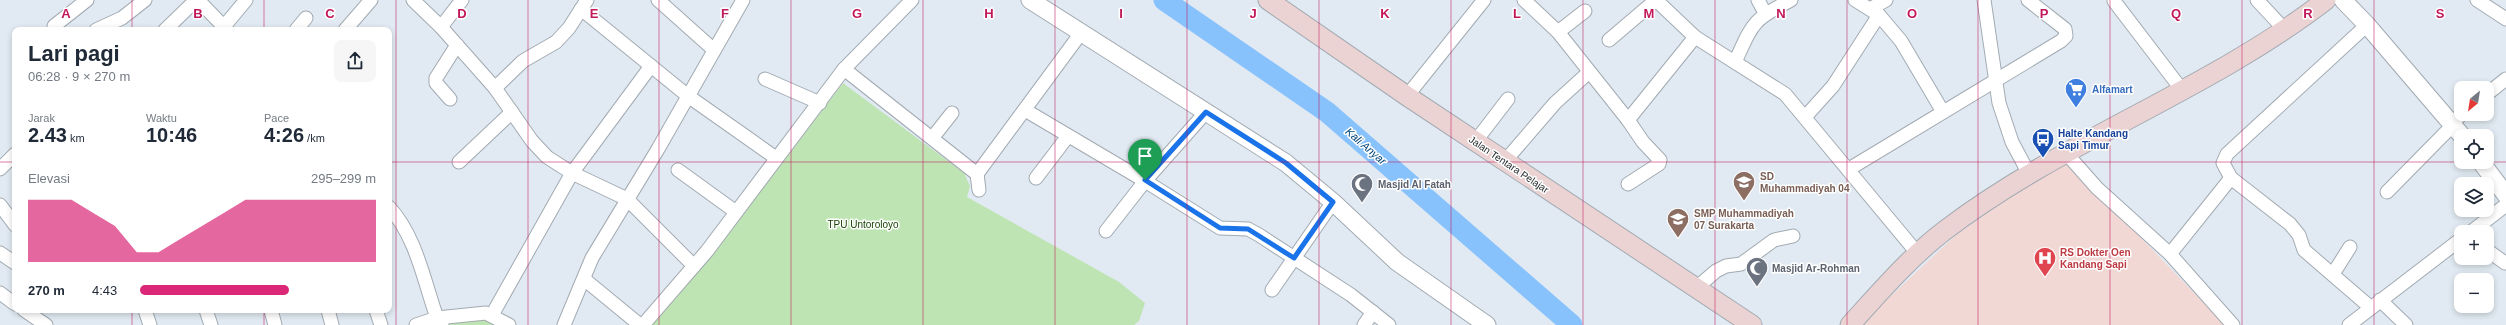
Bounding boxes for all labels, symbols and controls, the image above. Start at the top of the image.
text: A [61,6,71,21]
text: B [193,6,203,21]
text: C [325,6,335,21]
text: D [457,6,467,21]
text: E [590,6,599,21]
text: F [721,6,729,21]
text: G [852,6,862,21]
text: H [984,6,994,21]
text: I [1119,6,1123,21]
text: J [1249,6,1257,21]
text: K [1380,6,1390,21]
text: L [1513,6,1521,21]
text: M [1644,6,1654,21]
text: N [1776,6,1786,21]
text: O [1907,6,1917,21]
text: P [2040,6,2049,21]
text: Q [2171,6,2181,21]
text: R [2303,6,2313,21]
text: S [2436,6,2445,21]
button: share [334,40,376,82]
text: Lari pagi [28,41,120,66]
text: 06:28 · 9 × 270 m [28,69,130,84]
supermarket icon: Alfamart [2063,76,2089,109]
north arrow [2454,81,2494,121]
map controls [2454,81,2494,313]
place label: Alfamart [2092,84,2133,95]
text: Jarak [28,112,55,124]
text: Waktu [146,112,177,124]
text: Pace [264,112,289,124]
text: 2.43 [28,124,67,146]
text: 10:46 [146,124,197,146]
text: 4:26 [264,124,304,146]
water label: Kali Anyar [1343,125,1390,168]
bus stop icon: Halte Kandang Sapi Timur [2030,126,2056,159]
place label: Halte Kandang Sapi Timur [2058,128,2128,151]
button: locate [2454,129,2494,169]
text: km [67,132,85,144]
text: /km [304,132,325,144]
street label: Jalan Tentara Pelajar [1467,134,1551,196]
pin [1128,139,1162,180]
icon: arrive [1134,145,1156,167]
school or university icon: SD Muhammadiyah 04 [1731,169,1757,202]
text: Elevasi [28,171,70,186]
text: 295–299 m [311,171,376,186]
mosque icon: Masjid Al Fatah [1349,171,1375,204]
place label: SD Muhammadiyah 04 [1760,171,1850,194]
button: layers [2454,177,2494,217]
place label: Masjid Al Fatah [1378,179,1451,190]
school or university icon: SMP Muhammadiyah 07 Surakarta [1665,206,1691,239]
place label: SMP Muhammadiyah 07 Surakarta [1694,208,1794,231]
park label: TPU Untoroloyo [827,219,899,230]
button: + [2454,225,2494,265]
hospital icon: RS Dokter Oen Kandang Sapi [2032,245,2058,278]
place label: RS Dokter Oen Kandang Sapi [2060,247,2131,270]
mosque icon: Masjid Ar-Rohman [1744,255,1770,288]
place label: Masjid Ar-Rohman [1772,263,1860,274]
button: − [2454,273,2494,313]
text: 270 m [28,283,65,298]
text: 4:43 [92,283,117,298]

